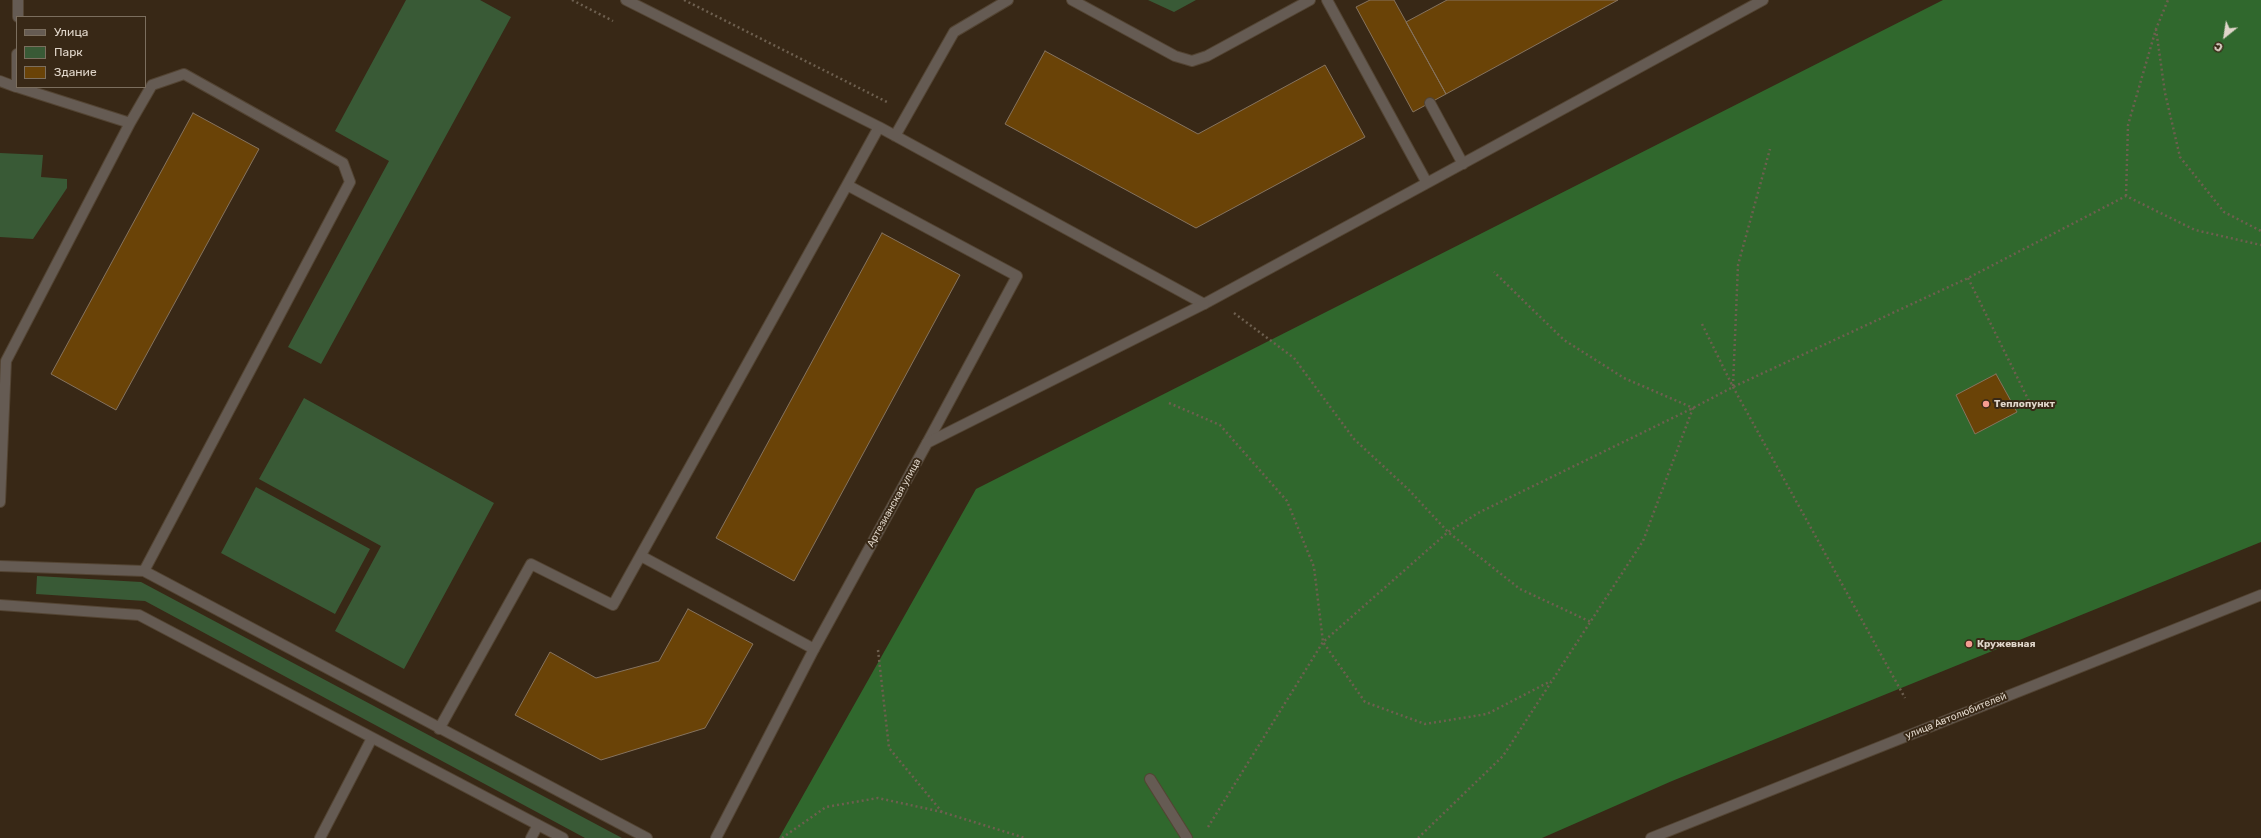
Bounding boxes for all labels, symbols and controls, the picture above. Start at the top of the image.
legend [16,16,146,88]
north arrow [2205,16,2245,56]
text: Улица [54,25,88,39]
text: С [2212,39,2225,54]
text: Парк [54,45,83,59]
text: Здание [54,65,97,79]
place label: Теплопункт [1994,398,2055,410]
marker: Теплопункт [1981,399,1991,409]
street label: Артезианская улица [865,457,923,549]
place label: Кружевная [1977,638,2035,650]
marker: Кружевная [1964,639,1974,649]
street label: улица Автолюбителей [1904,690,2008,742]

